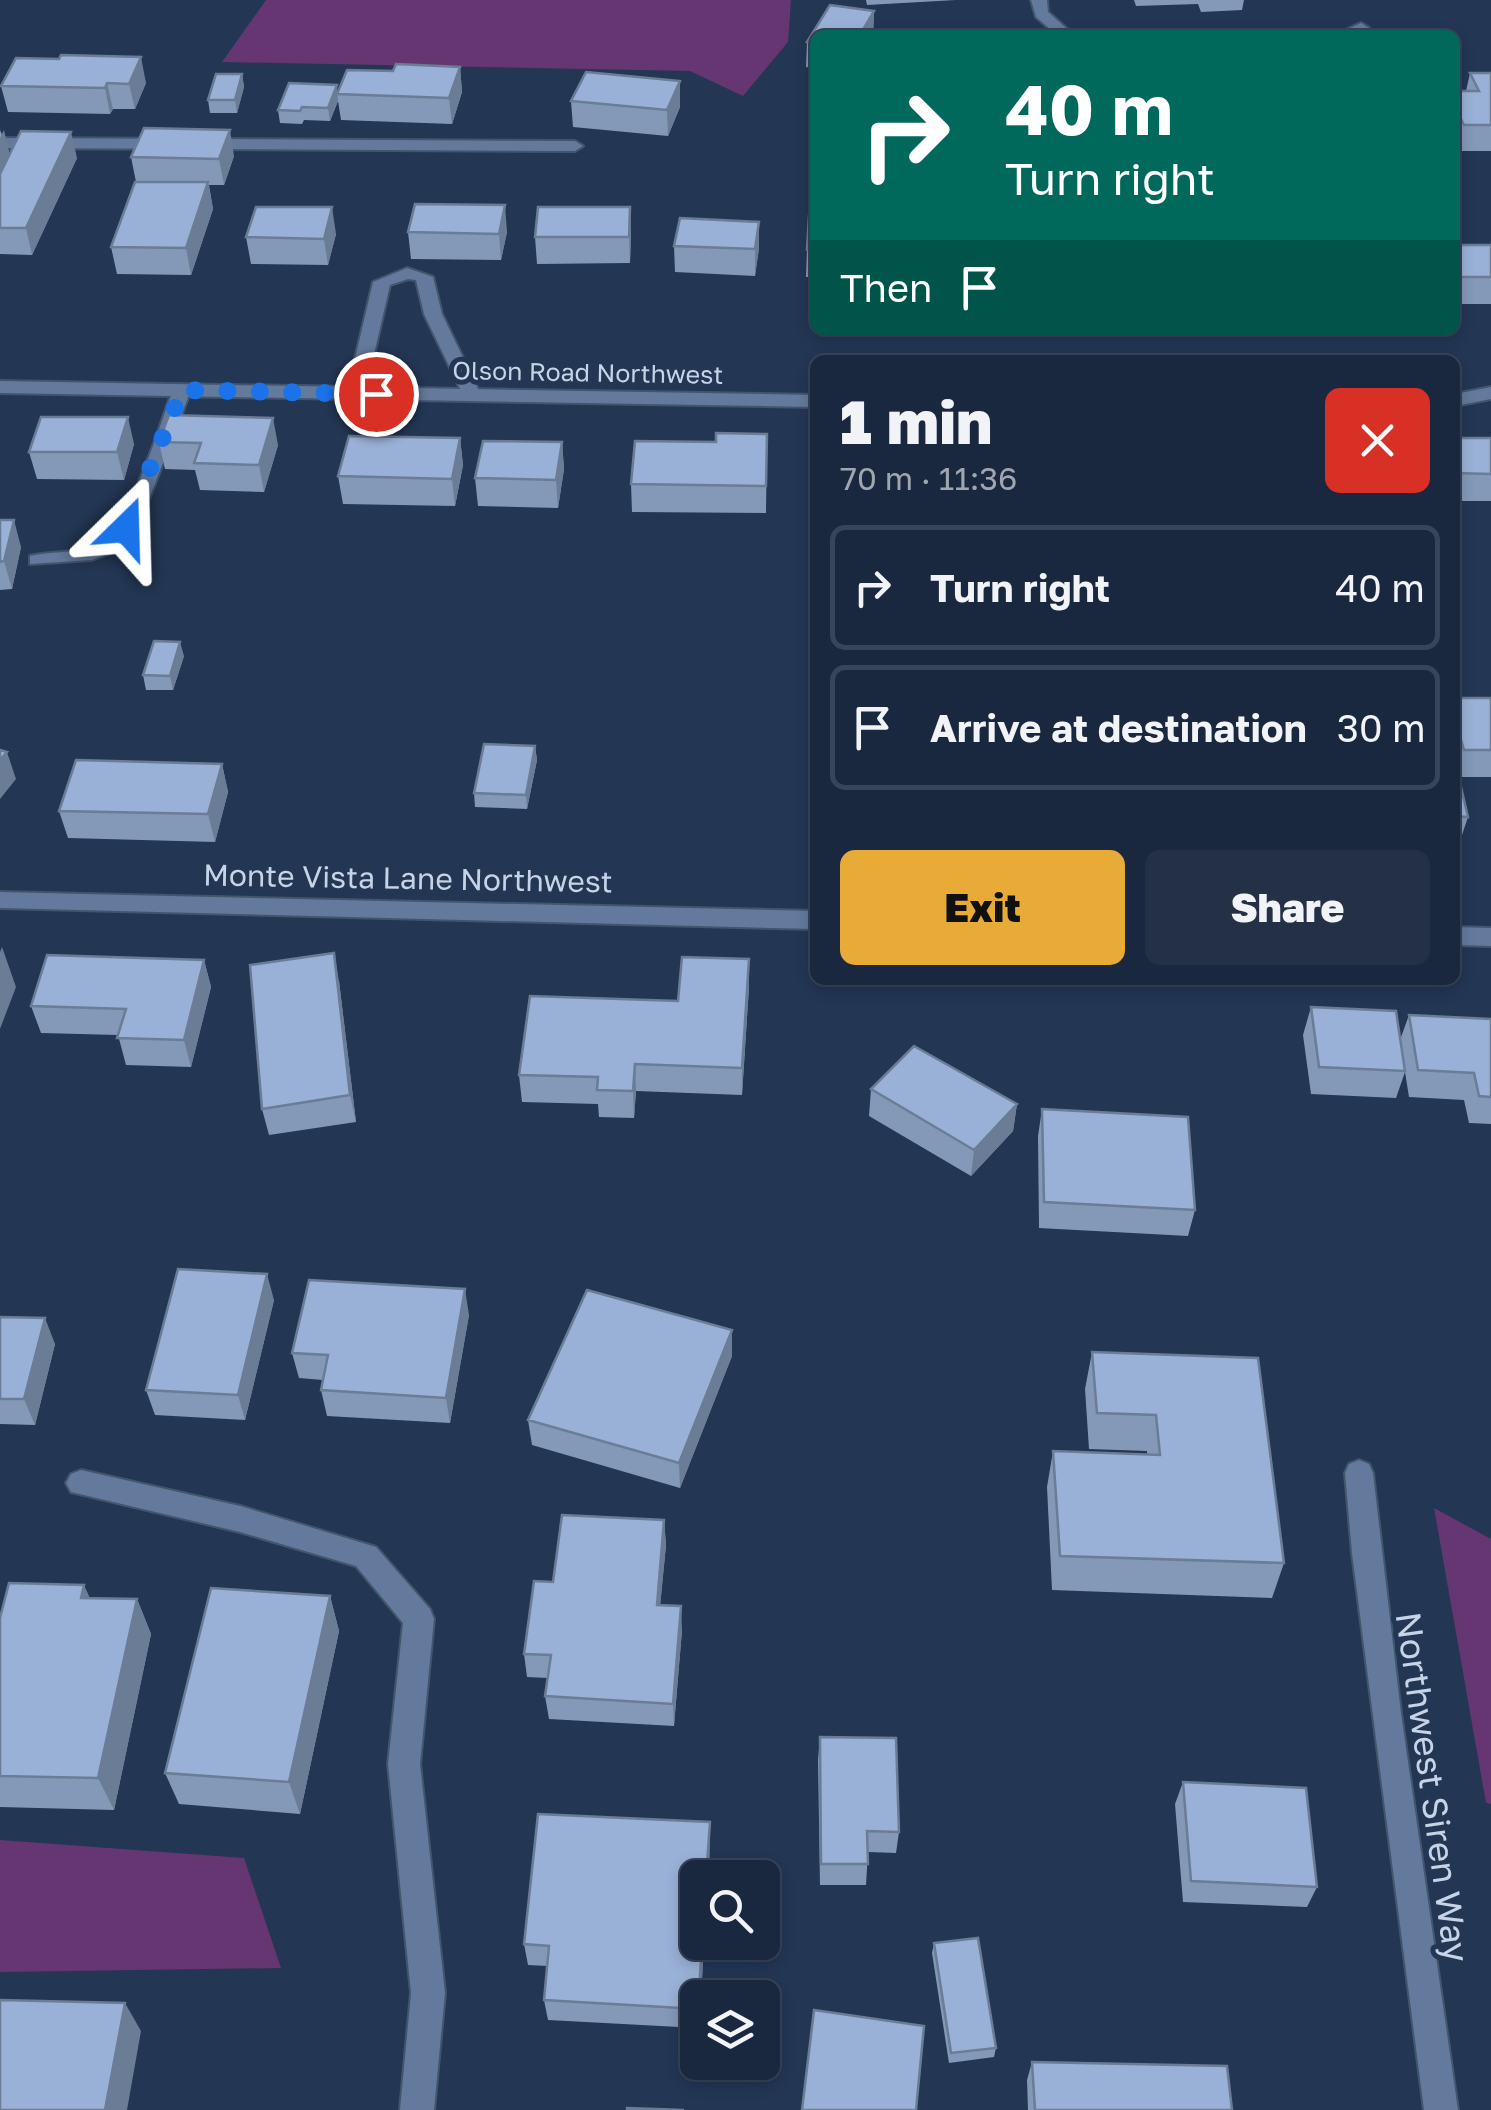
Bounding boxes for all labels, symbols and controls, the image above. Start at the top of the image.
text: 40 m [1005,66,1173,150]
icon: right [840,70,970,200]
text: Turn right [1005,151,1215,205]
icon: arrive [952,260,1007,315]
text: Then [840,265,932,310]
pin [334,352,419,437]
street label: Olson Road Northwest [452,354,724,390]
icon: arrive [349,367,404,422]
text: 1 min [840,385,992,457]
button: close [1325,388,1430,493]
text: 70 m · 11:36 [840,459,1017,497]
position arrow [74,476,178,580]
icon: right [845,560,900,615]
text: Turn right [930,565,1110,610]
text: 40 m [1335,565,1425,610]
icon: arrive [845,700,900,755]
text: Arrive at destination [930,705,1307,750]
text: 30 m [1337,705,1426,750]
button: Exit [840,850,1125,965]
button: Share [1145,850,1430,965]
street label: Monte Vista Lane Northwest [203,856,613,900]
street label: Northwest Siren Way [1388,1609,1478,1965]
map controls [680,1860,780,2080]
button: search [680,1860,780,1960]
button: layers [680,1980,780,2080]

